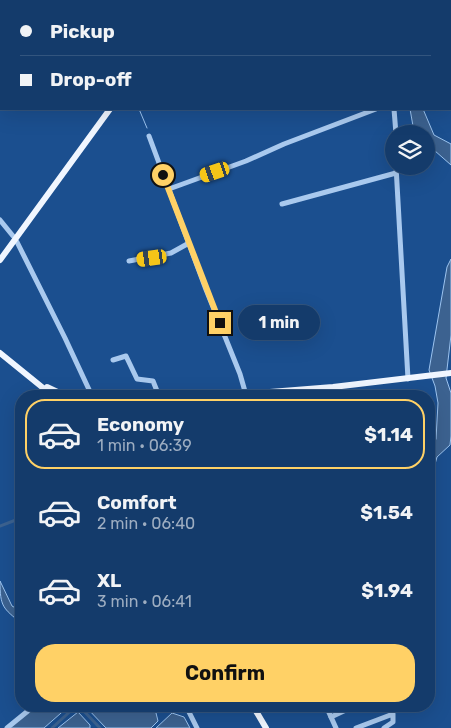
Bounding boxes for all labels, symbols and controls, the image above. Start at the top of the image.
text: Pickup [50,20,115,43]
text: Drop-off [50,68,132,91]
map controls [385,125,435,175]
button: layers [385,125,435,175]
car [198,160,231,184]
route start [152,164,174,186]
car [136,248,167,268]
callout: 1 min [238,306,320,340]
route end [209,312,231,334]
text: 1 min [259,313,299,332]
icon: car [37,412,82,457]
text: Economy [97,413,184,436]
text: $1.14 [364,423,413,446]
text: 1 min · 06:39 [97,436,192,455]
icon: car [37,490,82,535]
text: Comfort [97,491,177,514]
text: $1.54 [360,501,413,524]
text: 2 min · 06:40 [97,514,195,533]
icon: car [37,568,82,613]
text: XL [97,569,121,592]
text: $1.94 [361,579,413,602]
text: 3 min · 06:41 [97,592,192,611]
button: Confirm [35,644,415,702]

